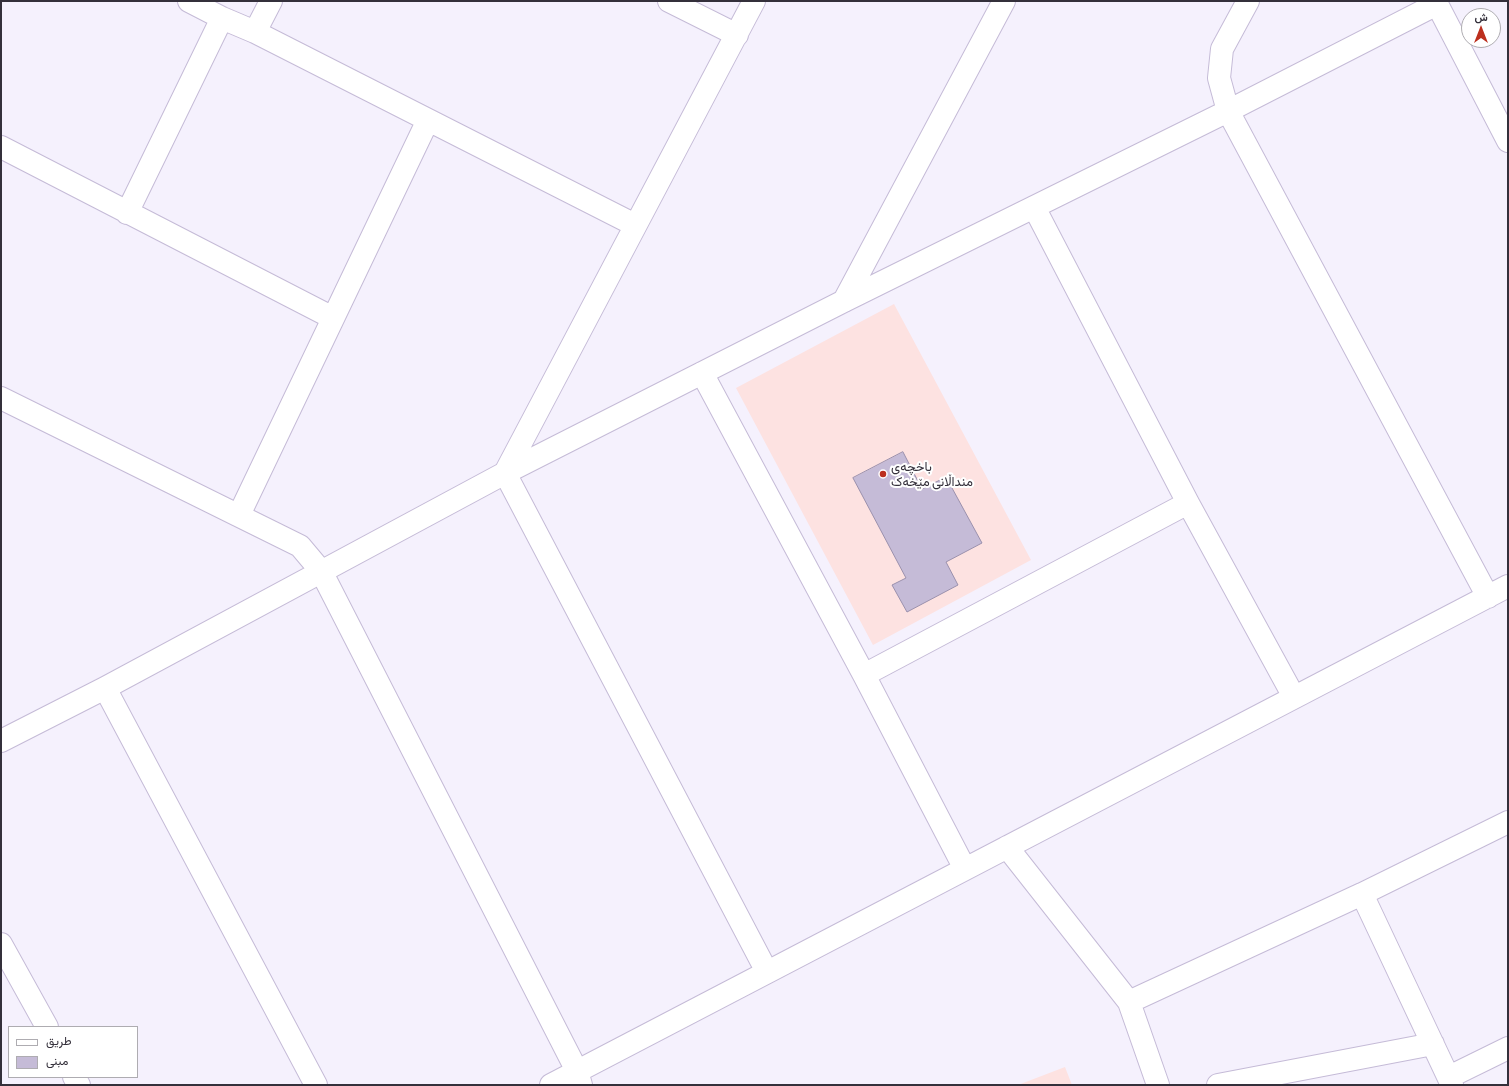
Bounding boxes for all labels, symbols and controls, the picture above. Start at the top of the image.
north arrow [1461,8,1501,48]
text: ش [1474,11,1488,23]
place label: باخچەی منداڵانی مێخەک [891,459,973,490]
marker: باخچەی منداڵانی مێخەک [878,469,888,479]
legend [8,1026,138,1078]
text: طريق [46,1034,71,1048]
text: مبنى [46,1054,68,1068]

